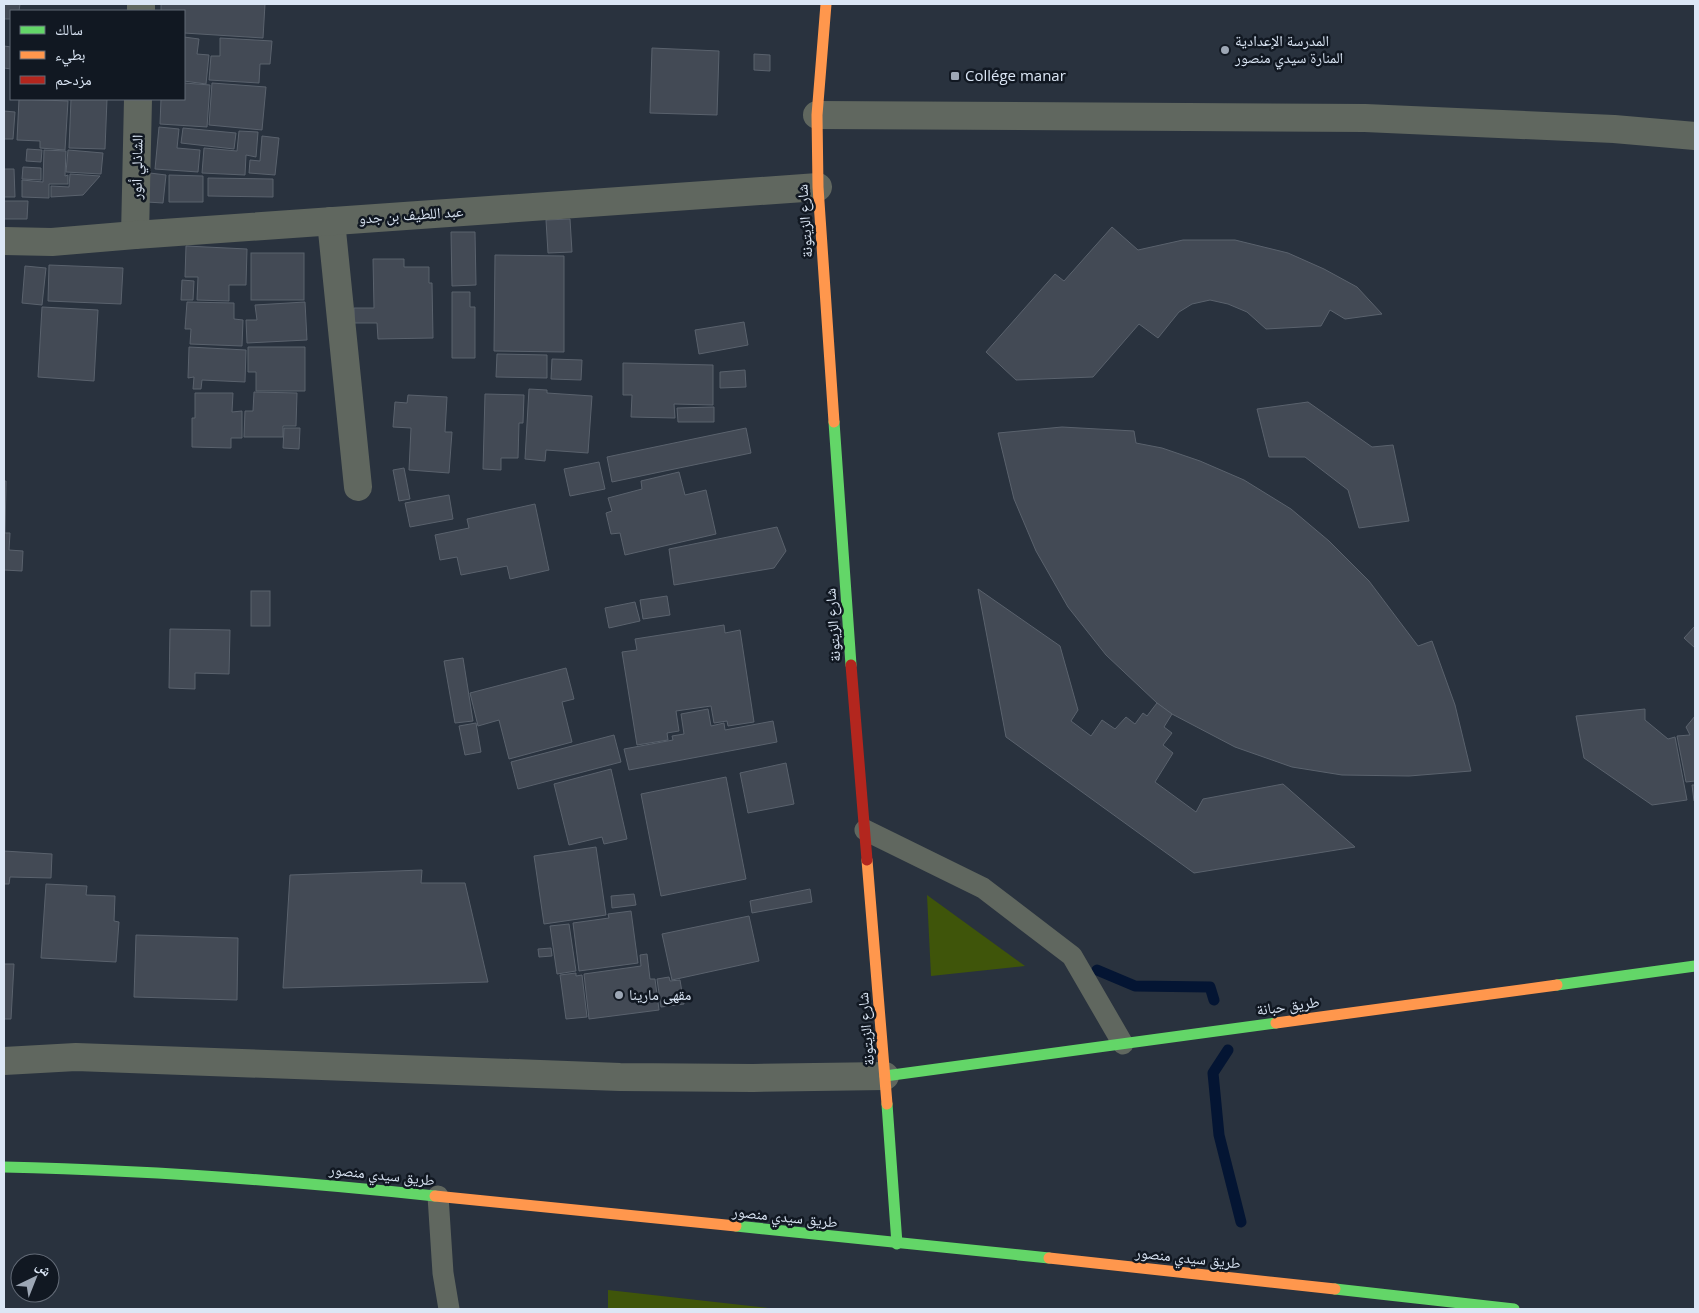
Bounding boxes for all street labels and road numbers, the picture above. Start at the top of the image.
street label: الشاذلي أنور [125,135,149,200]
street label: شارع الزيتونة [791,183,818,259]
street label: عبد اللطيف بن جدو [358,200,464,229]
street label: شارع الزيتونة [819,587,846,663]
street label: شارع الزيتونة [852,991,879,1067]
street label: طريق حبانة [1255,991,1321,1020]
street label: طريق سيدي منصور [327,1158,436,1192]
street label: طريق سيدي منصور [730,1200,839,1234]
street label: طريق سيدي منصور [1133,1241,1242,1275]

